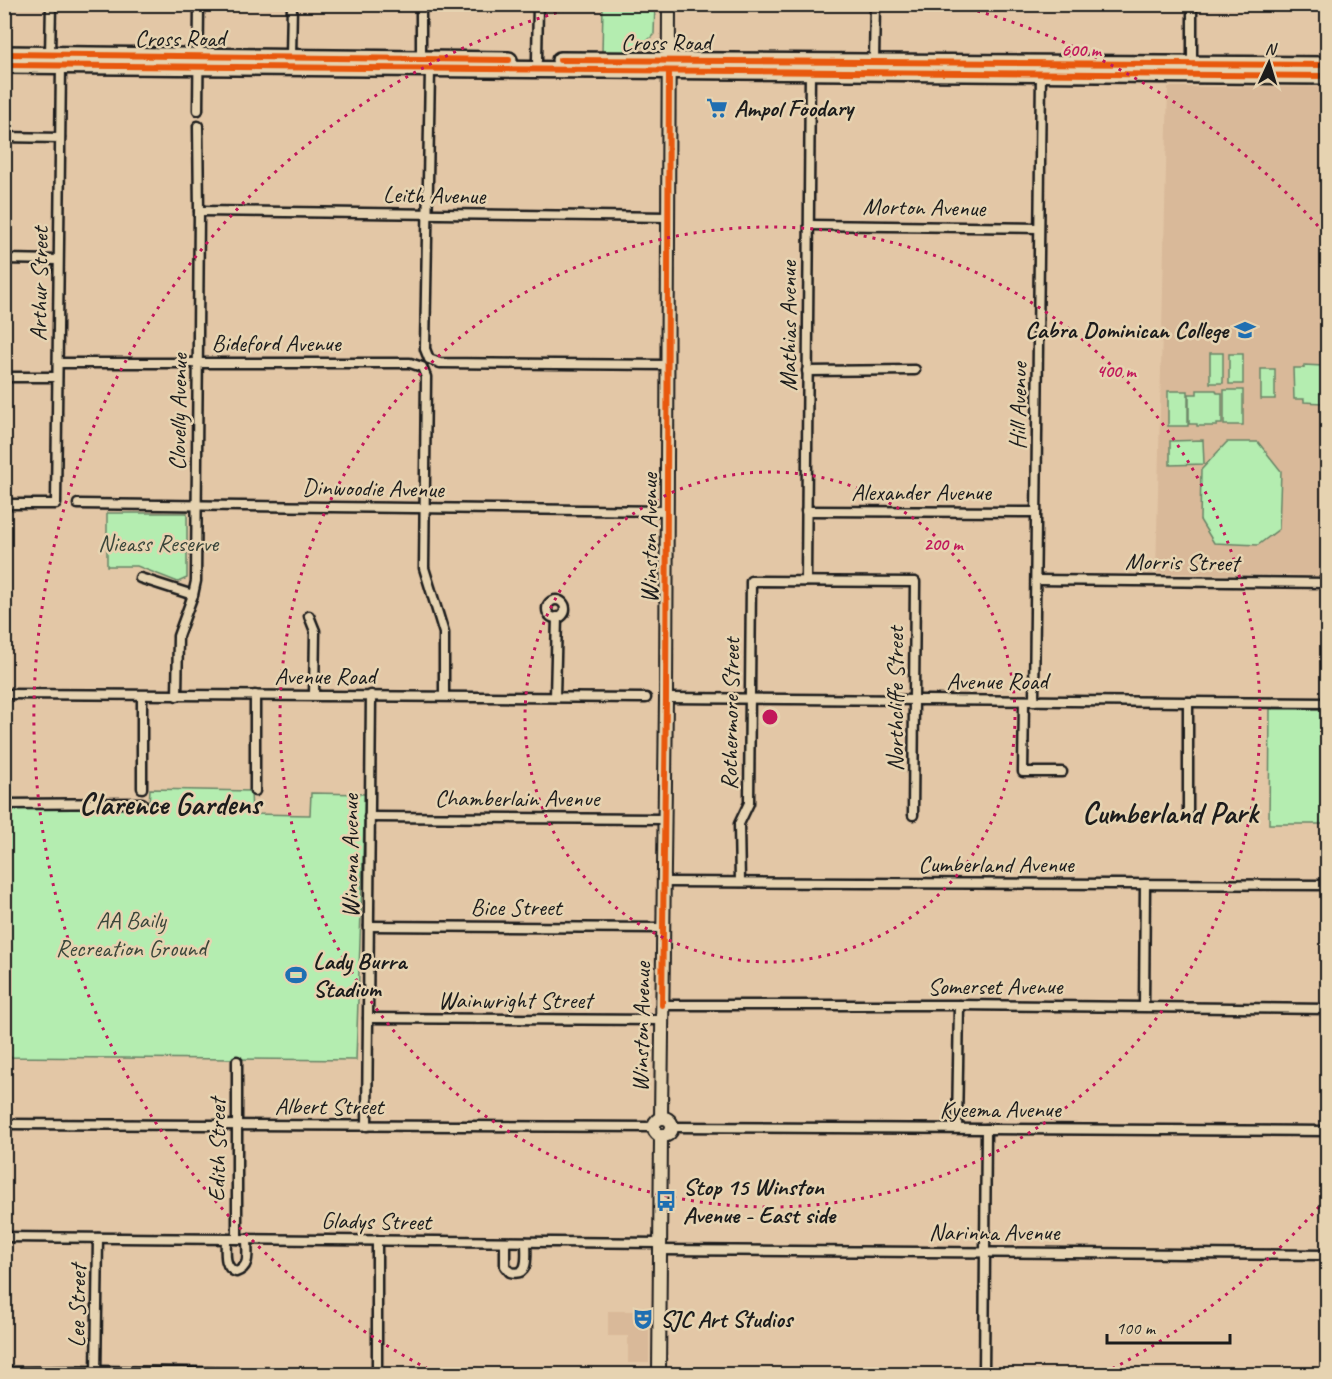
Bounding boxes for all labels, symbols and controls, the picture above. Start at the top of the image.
street label: Cross Road [135,23,229,53]
street label: Cross Road [621,27,715,57]
north arrow [1239,33,1299,93]
text: 600 m [1061,39,1102,61]
text: N [1264,39,1279,60]
place label: Ampol Foodary [734,93,856,123]
supermarket icon: Ampol Foodary [705,96,729,120]
street label: Leith Avenue [383,179,488,211]
street label: Morton Avenue [862,191,988,223]
street label: Arthur Street [23,224,55,341]
street label: Mathias Avenue [773,259,803,391]
place label: Cabra Dominican College [1025,315,1230,345]
school or university icon: Cabra Dominican College [1233,318,1257,342]
street label: Bideford Avenue [211,328,343,358]
street label: Clovelly Avenue [162,351,194,471]
street label: Hill Avenue [1002,360,1034,450]
text: 400 m [1097,360,1137,382]
street label: Winston Avenue [634,471,664,603]
street label: Dinwoodie Avenue [302,472,446,504]
street label: Alexander Avenue [851,477,993,507]
park label: Nieass Reserve [98,528,220,558]
text: 200 m [924,533,964,555]
street label: Morris Street [1125,546,1242,578]
street label: Northcliffe Street [880,625,910,771]
street label: Rothermore Street [714,636,746,790]
street label: Avenue Road [274,661,379,691]
street label: Avenue Road [946,666,1051,696]
centre of rings [760,707,780,727]
street label: Chamberlain Avenue [435,783,602,813]
district label: Clarence Gardens [79,785,264,823]
street label: Winona Avenue [335,792,365,918]
district label: Cumberland Park [1082,794,1261,832]
street label: Cumberland Avenue [918,849,1076,879]
street label: Bice Street [470,892,564,922]
park label: AA Baily Recreation Ground [56,905,210,963]
place label: Lady Burra Stadium [313,946,408,1004]
street label: Winston Avenue [625,960,657,1092]
sports icon: Lady Burra Stadium [284,963,308,987]
street label: Somerset Avenue [928,971,1065,1001]
street label: Wainwright Street [438,985,595,1015]
street label: Albert Street [275,1091,385,1121]
street label: Kyeema Avenue [940,1094,1063,1124]
street label: Edith Street [202,1095,232,1202]
place label: Stop 15 Winston Avenue - East side [683,1172,837,1230]
bus stop icon: Stop 15 Winston Avenue - East side [654,1189,678,1213]
street label: Gladys Street [321,1205,433,1237]
street label: Narinna Avenue [929,1217,1061,1247]
street label: Lee Street [61,1261,93,1348]
place label: SJC Art Studios [660,1304,795,1334]
theatre icon: SJC Art Studios [631,1307,655,1331]
scale bar [1107,1307,1230,1345]
text: 100 m [1116,1317,1157,1339]

